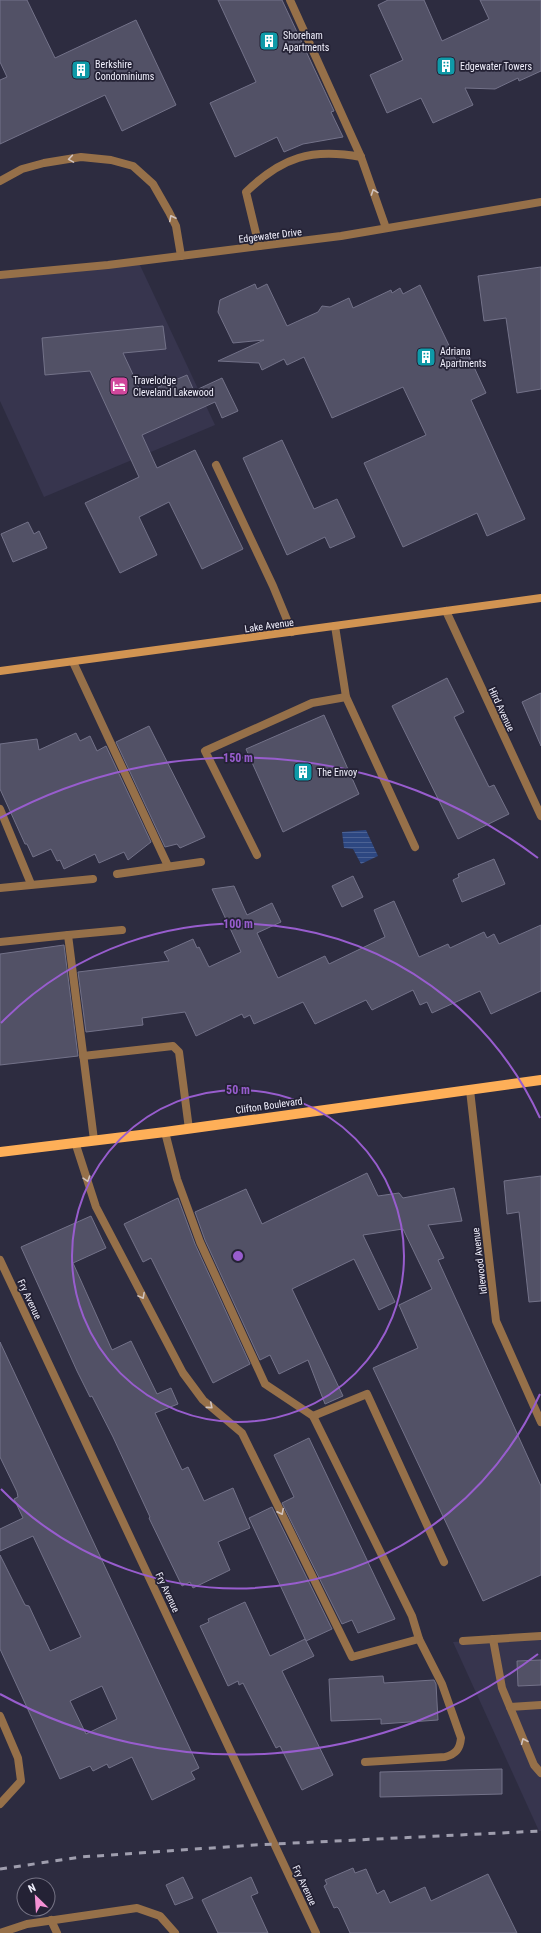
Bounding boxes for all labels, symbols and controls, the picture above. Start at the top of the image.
building icon: Shoreham Apartments [258,30,280,52]
place label: Shoreham Apartments [283,30,330,53]
building icon: Edgewater Towers [435,55,457,77]
building icon: Berkshire Condominiums [70,59,92,81]
place label: Berkshire Condominiums [95,59,155,82]
place label: Edgewater Towers [460,61,533,72]
one-way arrow [67,154,74,163]
one-way arrow [370,189,378,196]
one-way arrow [170,215,177,222]
street label: Edgewater Drive [238,226,303,245]
building icon: Adriana Apartments [415,346,437,368]
place label: Adriana Apartments [440,346,487,369]
hotel icon: Travelodge Cleveland Lakewood [108,375,130,397]
place label: Travelodge Cleveland Lakewood [133,375,214,398]
street label: Lake Avenue [244,617,295,634]
street label: Hird Avenue [487,685,517,733]
text: 150 m [223,751,253,765]
building icon: The Envoy [292,761,314,783]
place label: The Envoy [317,767,357,778]
text: 100 m [223,917,253,931]
text: 50 m [226,1083,250,1097]
street label: Clifton Boulevard [235,1095,303,1116]
one-way arrow [82,1175,91,1182]
street label: Idlewood Avenue [470,1227,489,1295]
centre of rings [231,1249,245,1263]
street label: Fry Avenue [15,1277,44,1321]
one-way arrow [137,1292,145,1299]
one-way arrow [205,1402,212,1409]
one-way arrow [276,1508,284,1515]
street label: Fry Avenue [153,1570,182,1614]
one-way arrow [521,1737,529,1744]
street label: Fry Avenue [290,1863,319,1907]
north arrow [16,1877,56,1917]
text: N [26,1881,38,1896]

